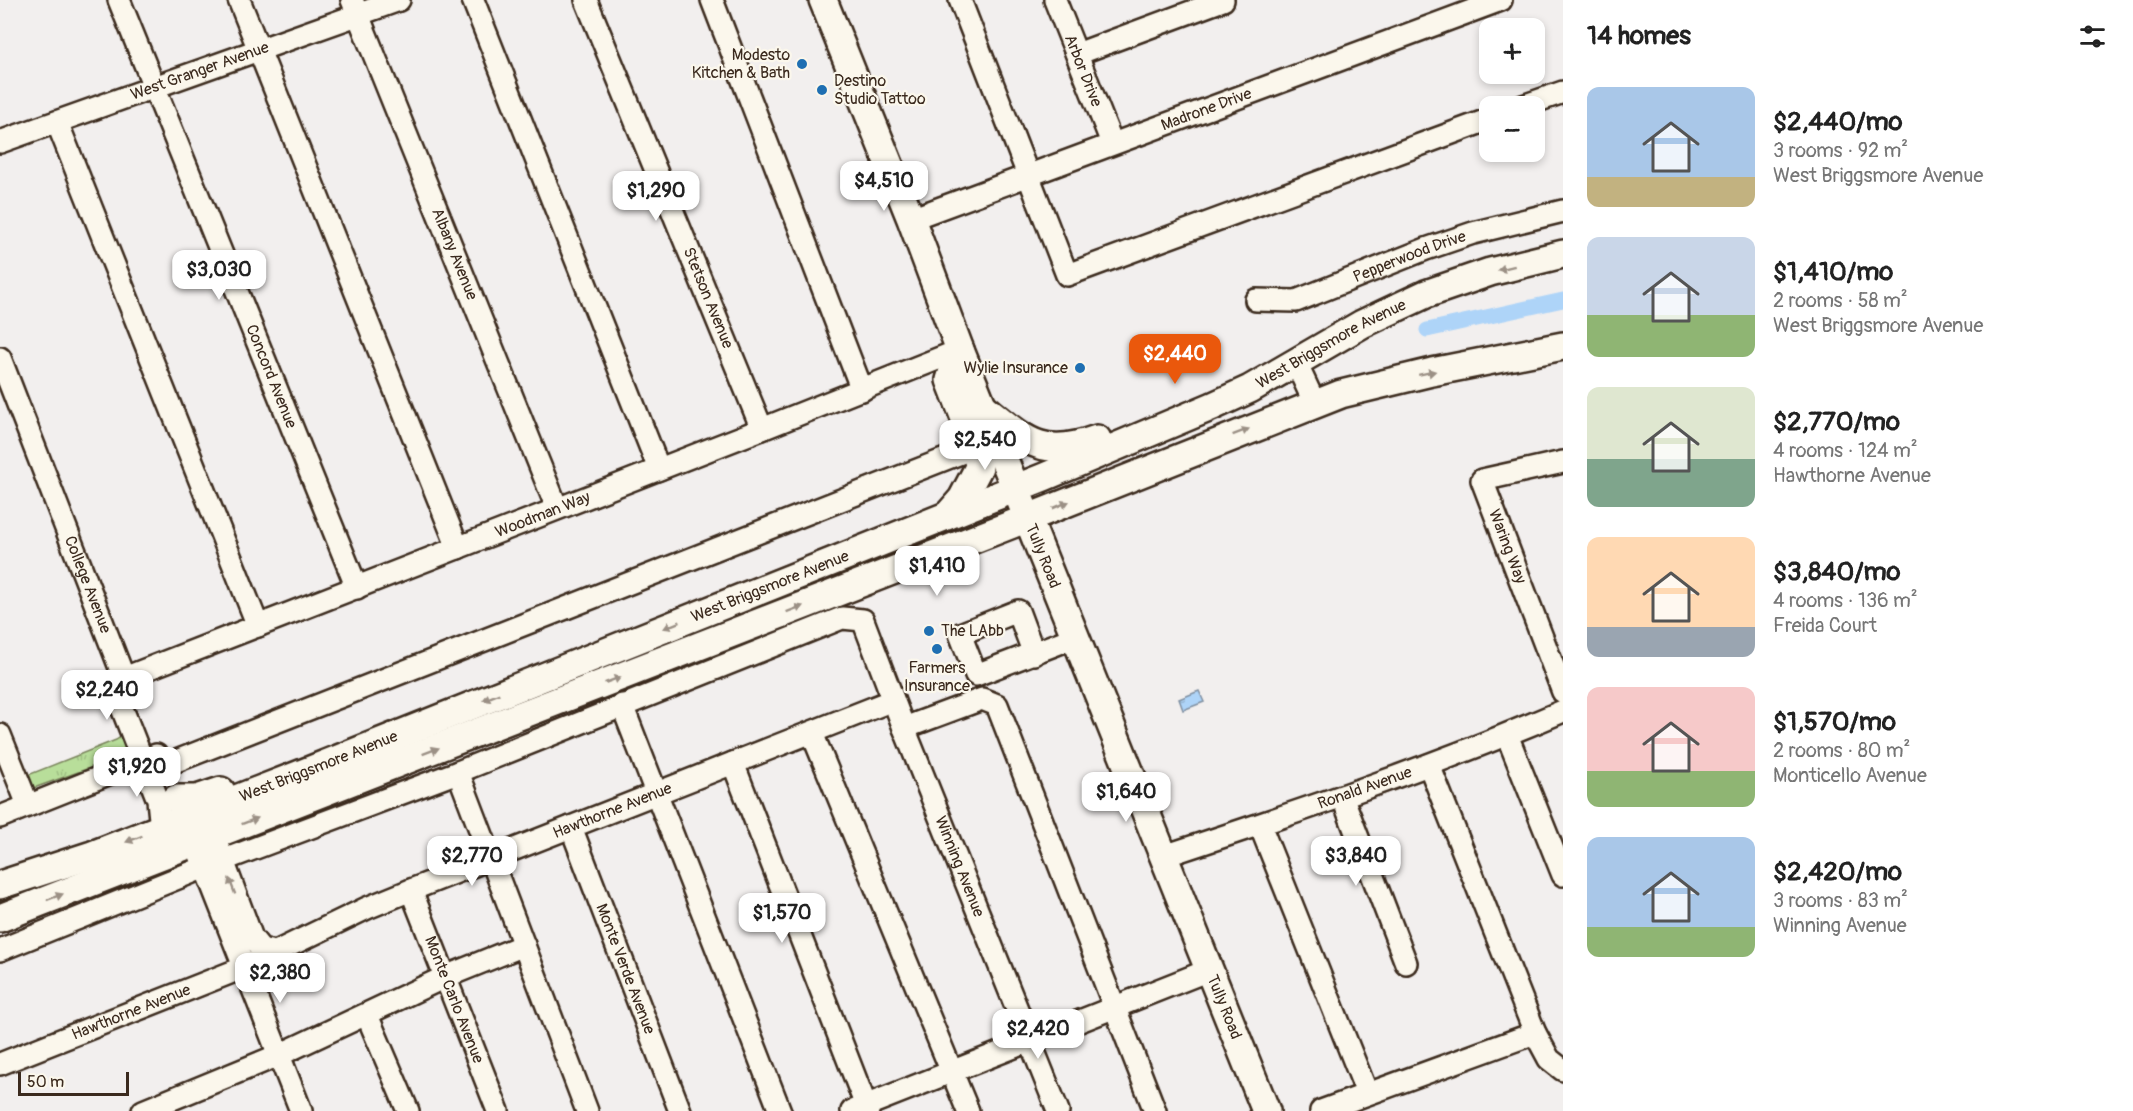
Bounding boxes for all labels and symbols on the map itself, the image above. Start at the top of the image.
street label: Arbor Drive [1060,32,1107,110]
street label: West Granger Avenue [128,37,272,105]
place label: Modesto Kitchen & Bath [692,45,790,83]
marker: Modesto Kitchen & Bath [795,57,809,71]
place label: Destino Studio Tattoo [834,71,926,109]
marker: Destino Studio Tattoo [815,83,829,97]
street label: Madrone Drive [1158,83,1255,135]
pin: $4,510 [835,161,933,212]
pin: $1,290 [607,171,705,222]
street label: Albany Avenue [427,205,482,303]
street label: Pepperwood Drive [1350,226,1469,287]
street label: Stetson Avenue [679,244,738,352]
pin: $3,030 [170,250,268,301]
one-way arrow [1497,264,1515,274]
street label: West Briggsmore Avenue [1253,295,1409,393]
street label: Concord Avenue [241,322,301,431]
pin: $2,440 [1126,334,1224,385]
place label: Wylie Insurance [964,358,1068,378]
marker: Wylie Insurance [1073,361,1087,375]
one-way arrow [1417,367,1436,377]
pin: $2,540 [936,420,1034,471]
one-way arrow [1233,427,1251,437]
street label: Woodman Way [492,487,593,542]
one-way arrow [1052,500,1070,510]
street label: Waring Way [1484,506,1531,587]
street label: Tully Road [1021,521,1065,591]
street label: College Avenue [60,533,116,636]
street label: West Briggsmore Avenue [688,546,852,627]
pin: $1,410 [888,546,986,597]
one-way arrow [786,604,804,614]
one-way arrow [662,620,680,630]
place label: The LAbb [941,621,1004,641]
marker: The LAbb [922,624,936,638]
marker: Farmers Insurance [930,642,944,656]
place label: Farmers Insurance [904,658,970,696]
pin: $2,240 [58,670,156,721]
one-way arrow [604,675,622,684]
one-way arrow [481,692,499,702]
street label: West Briggsmore Avenue [237,726,401,807]
one-way arrow [422,745,440,755]
pin: $1,920 [88,747,186,798]
street label: Ronald Avenue [1315,762,1415,814]
pin: $1,640 [1077,772,1175,823]
street label: Hawthorne Avenue [550,778,675,843]
street label: Winning Avenue [930,813,989,920]
one-way arrow [241,816,259,826]
one-way arrow [125,835,143,844]
pin: $2,770 [423,836,521,887]
pin: $3,840 [1307,836,1405,887]
one-way arrow [227,877,236,895]
one-way arrow [46,892,64,902]
pin: $1,570 [733,893,831,944]
street label: Monte Verde Avenue [591,901,660,1037]
street label: Monte Carlo Avenue [420,933,488,1066]
pin: $2,380 [231,953,329,1004]
street label: Tully Road [1202,972,1246,1042]
street label: Hawthorne Avenue [69,979,194,1045]
pin: $2,420 [989,1009,1087,1060]
scale bar [18,1069,129,1096]

